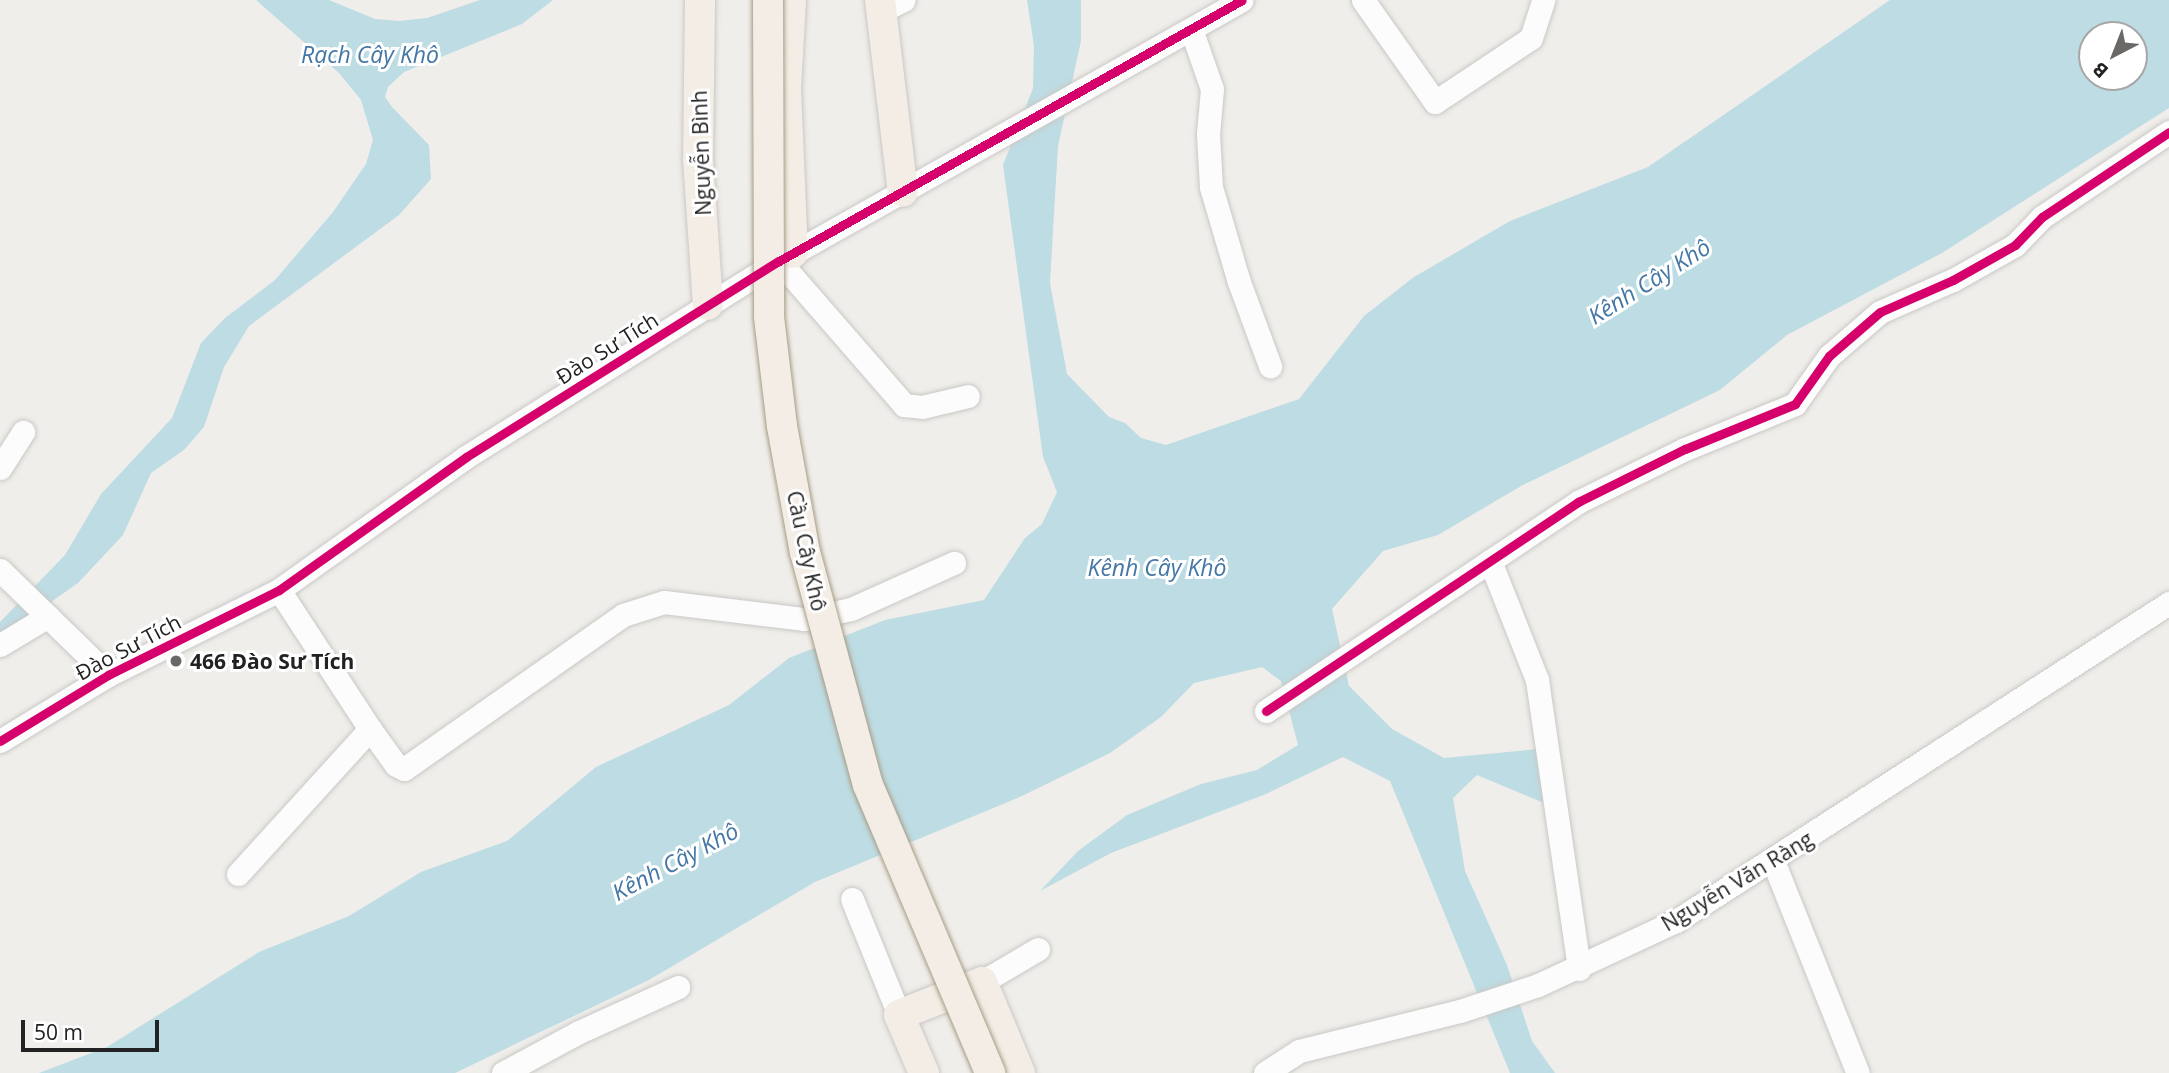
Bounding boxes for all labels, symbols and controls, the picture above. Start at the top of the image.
north arrow [2078,21,2148,91]
water label: Rạch Cây Khô [301,40,439,68]
text: B [2087,56,2114,84]
street label: Nguyễn Bình [686,90,716,216]
water label: Kênh Cây Khô [1583,232,1715,330]
street label: Đào Sư Tích [551,307,663,389]
street label: Cầu Cây Khô [782,488,832,614]
water label: Kênh Cây Khô [1088,553,1226,581]
street label: Đào Sư Tích [71,609,185,685]
place label: 466 Đào Sư Tích [190,648,354,674]
marker: 466 Đào Sư Tích [168,653,184,669]
water label: Kênh Cây Khô [607,816,743,906]
street label: Nguyễn Văn Ràng [1657,826,1817,936]
scale bar [24,1006,163,1050]
text: 50 m [34,1018,83,1046]

